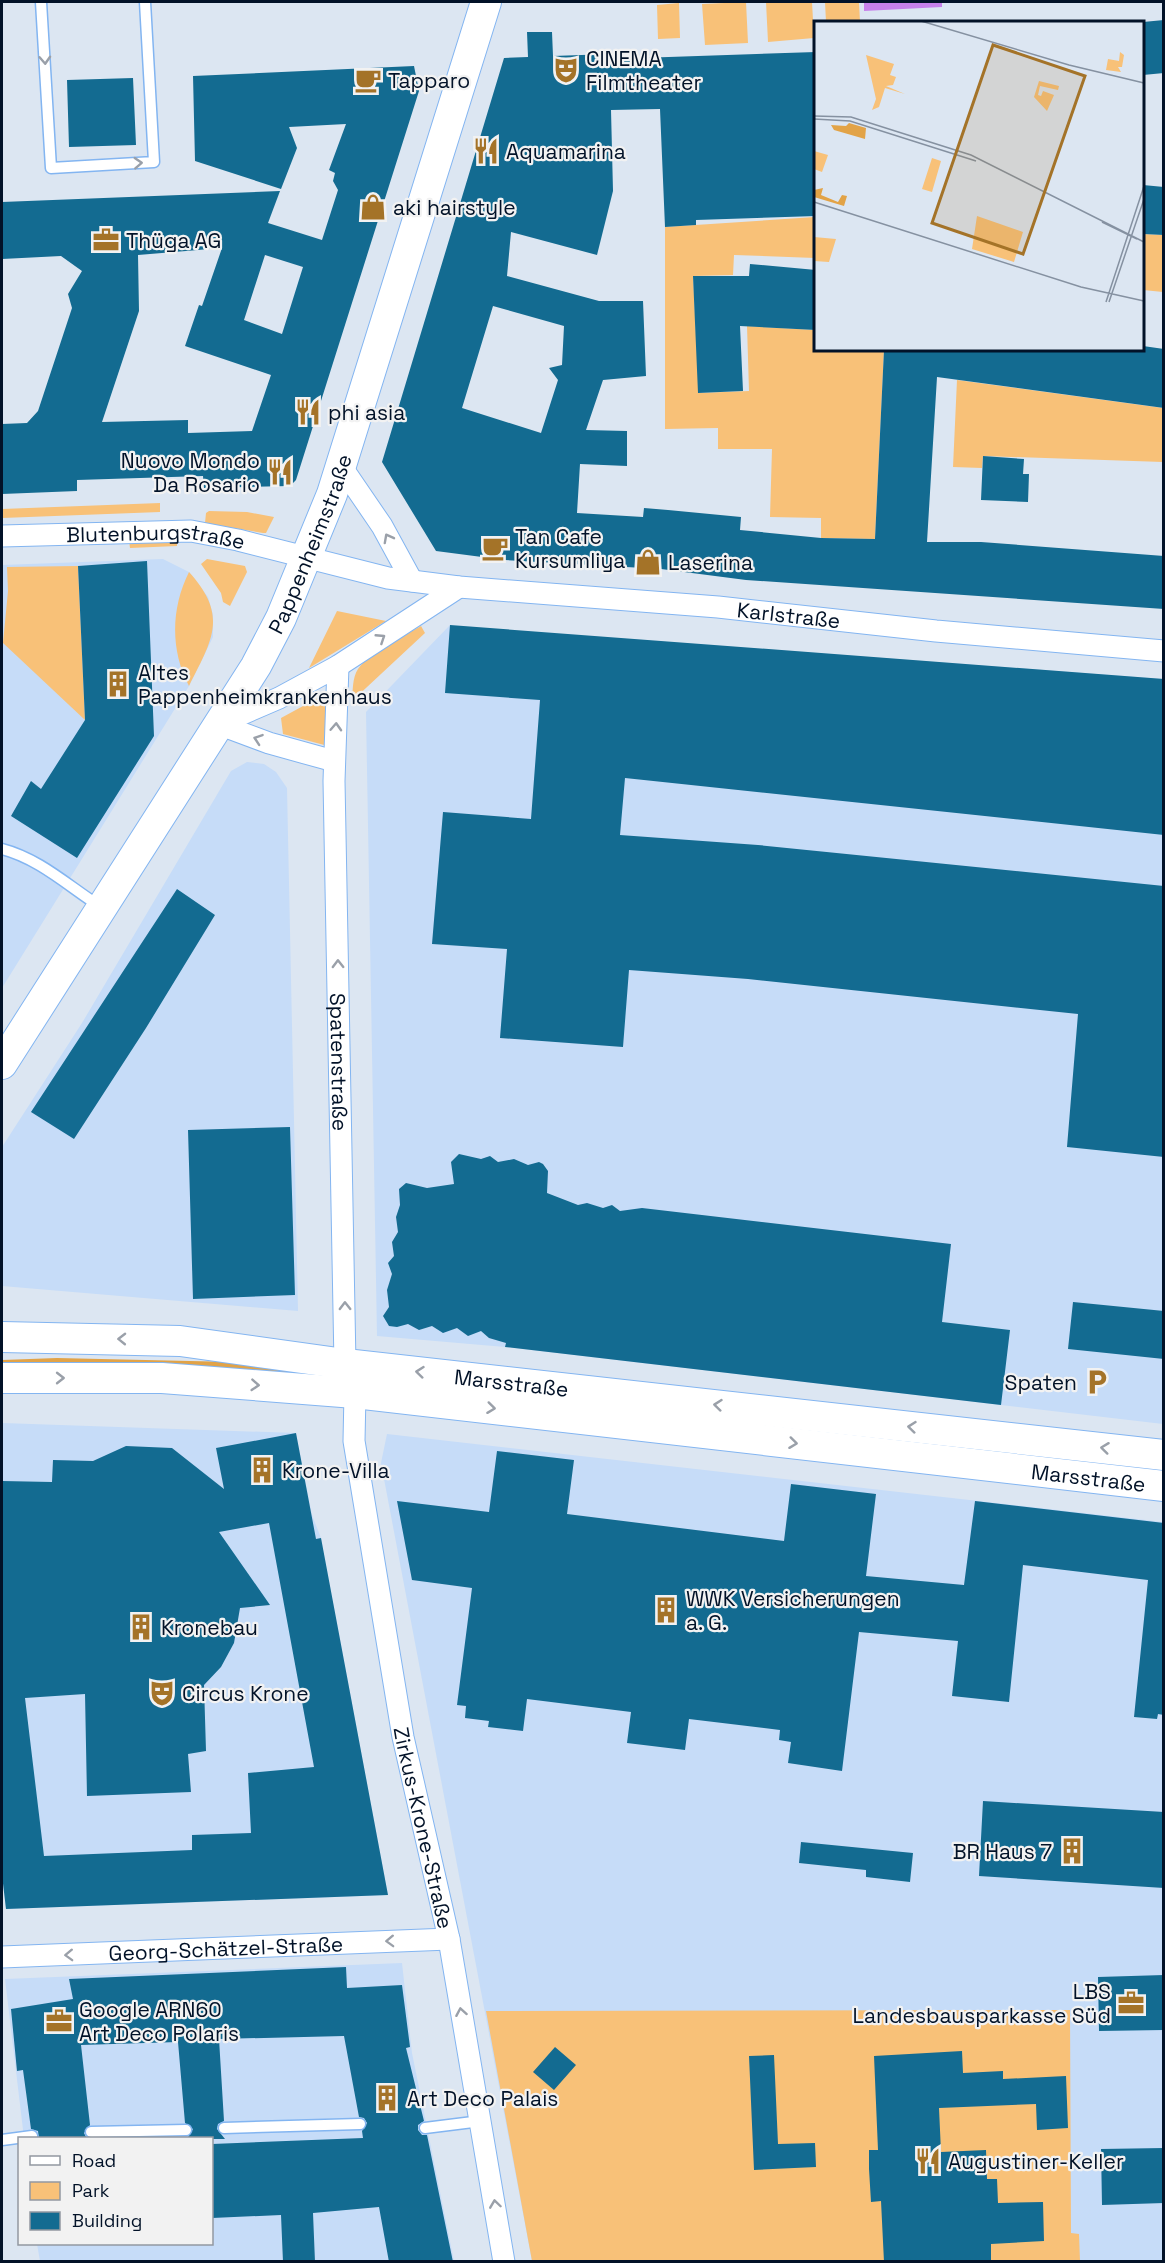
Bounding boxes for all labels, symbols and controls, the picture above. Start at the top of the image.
inset map [814,21,1144,351]
place label: CINEMA Filmtheater [586,45,701,96]
one-way arrow [38,55,51,64]
theatre icon: CINEMA Filmtheater [551,55,581,85]
cafe icon: Tapparo [353,65,383,95]
place label: Tapparo [388,67,470,94]
restaurant icon: Aquamarina [471,136,501,166]
place label: Aquamarina [506,138,626,165]
one-way arrow [133,156,142,169]
shop icon: aki hairstyle [358,192,388,222]
place label: aki hairstyle [393,194,516,221]
office icon: Thüga AG [91,225,121,255]
place label: Thüga AG [126,227,221,254]
restaurant icon: phi asia [293,397,323,427]
place label: phi asia [328,399,405,426]
place label: Nuovo Mondo Da Rosario [121,447,260,498]
street label: Pappenheimstraße [262,451,357,638]
restaurant icon: Nuovo Mondo Da Rosario [265,457,295,487]
street label: Blutenburgstraße [66,518,248,555]
place label: Tan Cafe Kursumliya [515,523,625,574]
cafe icon: Tan Cafe Kursumliya [480,533,510,563]
one-way arrow [384,534,395,544]
shop icon: Laserina [633,547,663,577]
place label: Laserina [668,549,753,576]
street label: Karlstraße [736,596,842,634]
one-way arrow [375,634,385,646]
place label: Altes Pappenheimkrankenhaus [138,659,392,710]
building icon: Altes Pappenheimkrankenhaus [103,669,133,699]
one-way arrow [329,722,342,731]
one-way arrow [253,734,264,747]
one-way arrow [331,959,344,968]
street label: Spatenstraße [324,993,354,1131]
one-way arrow [339,1301,352,1310]
one-way arrow [117,1333,126,1345]
street label: Marsstraße [453,1363,570,1402]
one-way arrow [415,1367,424,1379]
parking icon: Spaten [1082,1367,1112,1397]
place label: Spaten [1005,1369,1077,1396]
one-way arrow [55,1372,64,1384]
one-way arrow [250,1378,259,1391]
one-way arrow [713,1399,722,1412]
one-way arrow [486,1401,495,1414]
one-way arrow [907,1421,916,1433]
one-way arrow [788,1436,797,1449]
one-way arrow [1101,1443,1110,1455]
building icon: Krone-Villa [247,1455,277,1485]
place label: Krone-Villa [282,1457,390,1484]
street label: Marsstraße [1030,1457,1147,1497]
place label: WWK Versicherungen a. G. [686,1585,900,1636]
building icon: WWK Versicherungen a. G. [651,1595,681,1625]
building icon: Kronebau [126,1612,156,1642]
place label: Kronebau [161,1614,258,1641]
theatre icon: Circus Krone [147,1678,177,1708]
place label: Circus Krone [182,1680,309,1707]
street label: Zirkus-Krone-Straße [388,1725,460,1931]
building icon: BR Haus 7 [1057,1836,1087,1866]
place label: BR Haus 7 [953,1838,1052,1865]
street label: Georg-Schätzel-Straße [108,1930,344,1966]
one-way arrow [386,1935,395,1948]
one-way arrow [65,1948,74,1961]
place label: LBS Landesbausparkasse Süd [853,1978,1111,2029]
office icon: LBS Landesbausparkasse Süd [1116,1988,1146,2018]
place label: Google ARN60 Art Deco Polaris [79,1996,239,2047]
office icon: Google ARN60 Art Deco Polaris [44,2006,74,2036]
one-way arrow [456,2007,468,2016]
building icon: Art Deco Palais [372,2083,402,2113]
place label: Art Deco Palais [407,2085,558,2112]
legend [18,2137,213,2245]
restaurant icon: Augustiner-Keller [913,2146,943,2176]
place label: Augustiner-Keller [948,2148,1124,2175]
text: Road [72,2149,116,2172]
text: Park [72,2179,110,2202]
one-way arrow [490,2199,502,2208]
text: Building [72,2209,142,2232]

